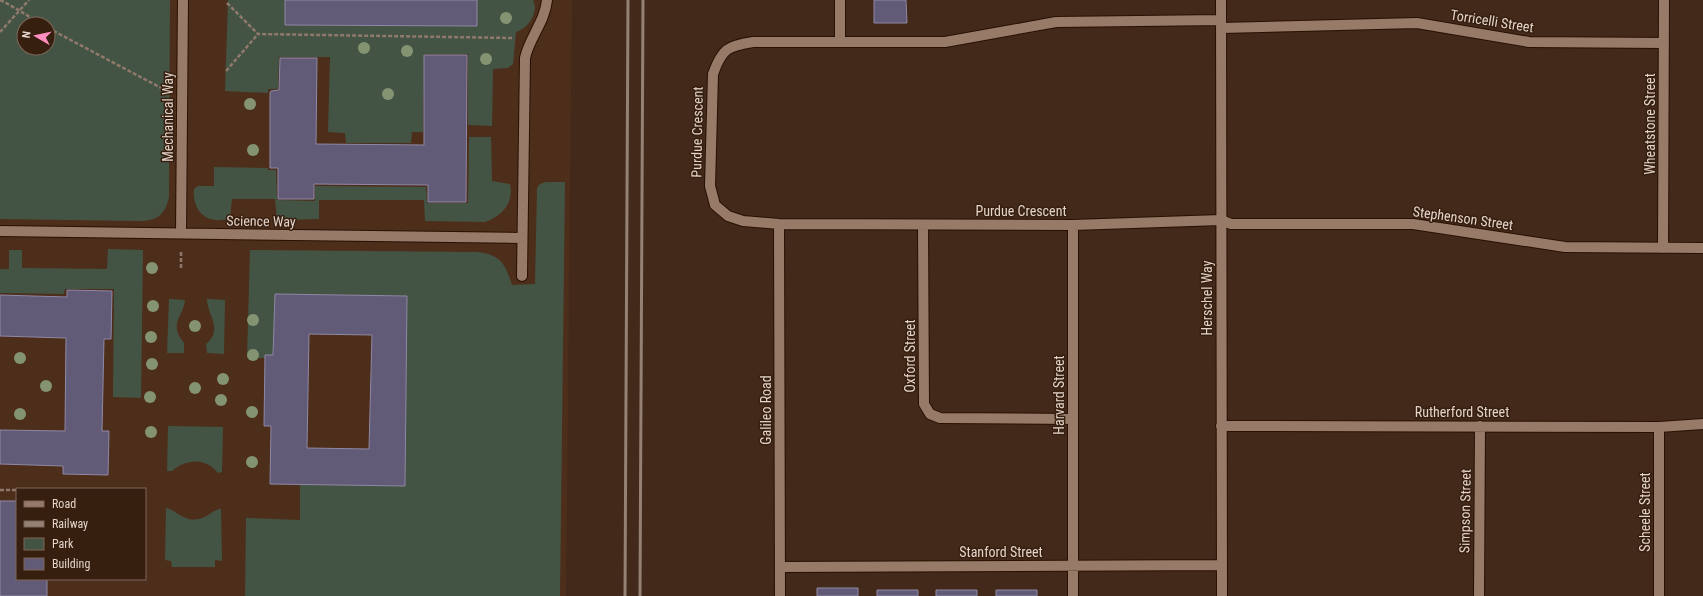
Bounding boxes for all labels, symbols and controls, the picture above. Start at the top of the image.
street label: Torricelli Street [1449,7,1535,35]
north arrow [16,16,56,56]
text: N [20,30,34,39]
street label: Mechanical Way [160,72,176,162]
street label: Wheatstone Street [1642,73,1658,175]
street label: Purdue Crescent [688,86,706,178]
street label: Purdue Crescent [975,203,1067,219]
street label: Stephenson Street [1412,203,1514,233]
street label: Science Way [226,212,296,230]
street label: Herschel Way [1199,260,1215,335]
street label: Oxford Street [902,319,918,393]
street label: Harvard Street [1051,355,1067,435]
street label: Galileo Road [758,375,774,445]
street label: Rutherford Street [1415,404,1509,420]
street label: Simpson Street [1456,469,1474,553]
street label: Scheele Street [1637,472,1653,552]
legend [16,488,146,580]
text: Road [52,497,76,511]
text: Railway [52,517,88,531]
text: Park [52,537,74,551]
street label: Stanford Street [959,544,1043,560]
text: Building [52,557,90,571]

